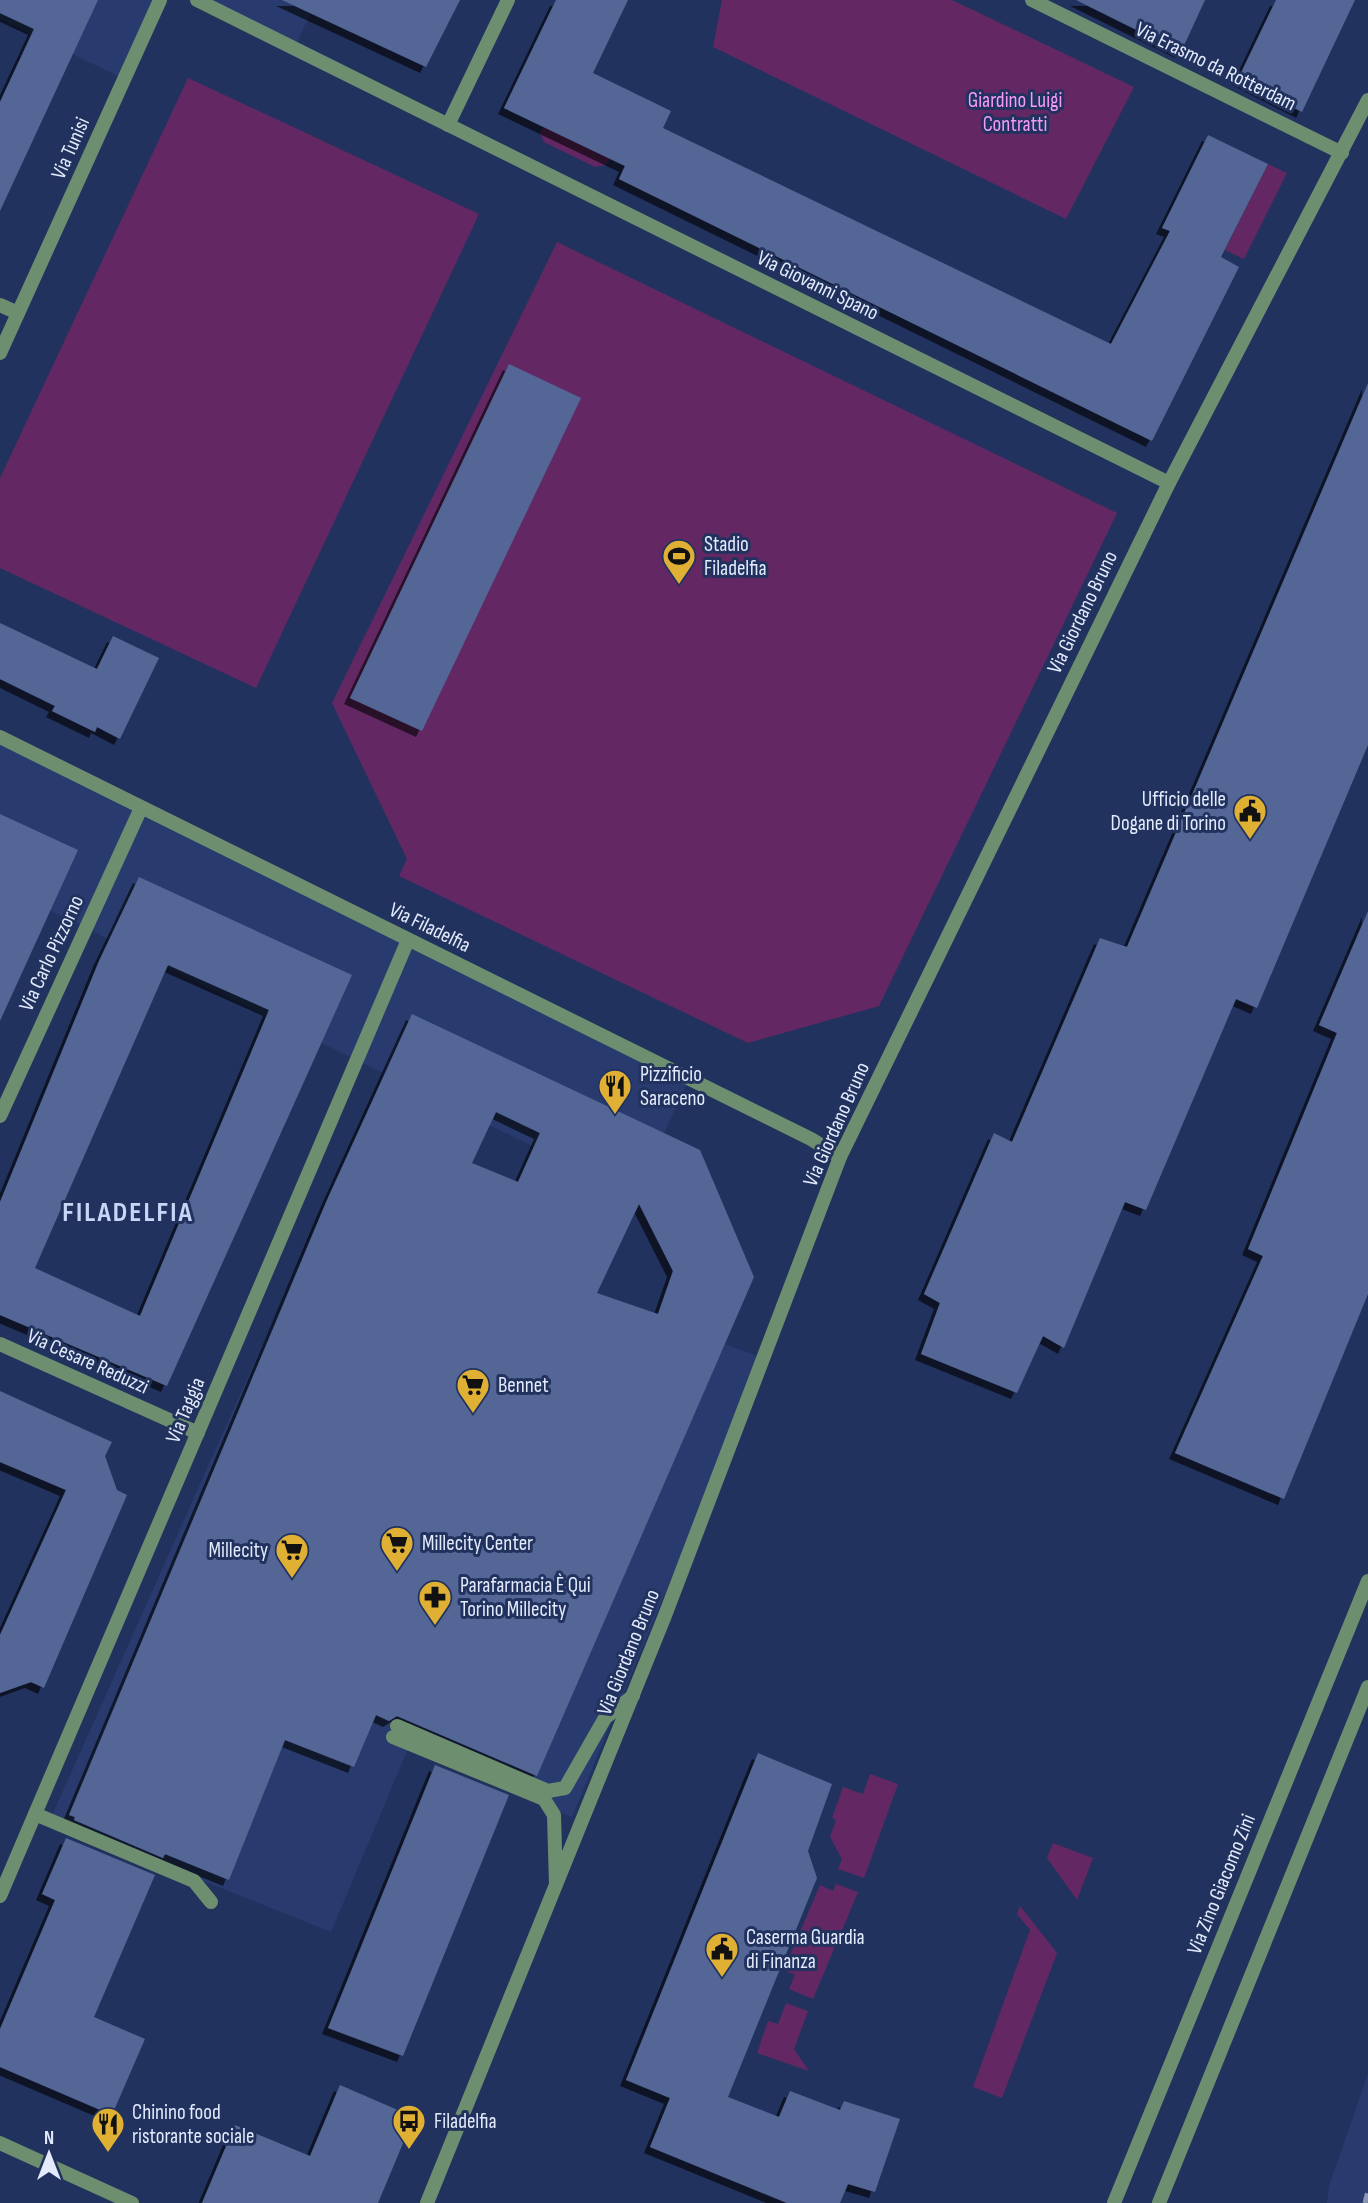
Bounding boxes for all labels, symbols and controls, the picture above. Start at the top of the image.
street label: Via Erasmo da Rotterdam [1131,17,1300,116]
park label: Giardino Luigi Contratti [968,88,1062,137]
street label: Via Tunisi [46,113,95,183]
street label: Via Giovanni Spano [753,245,883,326]
place label: Stadio Filadelfia [704,532,767,581]
sports icon: Stadio Filadelfia [660,537,698,586]
street label: Via Giordano Bruno [1042,547,1123,678]
place label: Ufficio delle Dogane di Torino [1111,787,1226,836]
public building icon: Ufficio delle Dogane di Torino [1231,792,1269,841]
street label: Via Carlo Pizzorno [14,891,89,1015]
street label: Via Filadelfia [385,897,475,958]
street label: Via Giordano Bruno [798,1058,875,1190]
place label: Pizzificio Saraceno [640,1062,705,1111]
restaurant icon: Pizzificio Saraceno [596,1067,634,1116]
district label: FILADELFIA [62,1196,194,1229]
street label: Via Cesare Reduzzi [23,1323,153,1399]
supermarket icon: Bennet [454,1366,492,1415]
place label: Bennet [498,1373,549,1398]
street label: Via Taggia [161,1374,210,1447]
supermarket icon: Millecity Center [378,1524,416,1573]
supermarket icon: Millecity [273,1531,311,1580]
place label: Millecity Center [422,1531,533,1556]
place label: Millecity [209,1538,268,1563]
place label: Parafarmacia È Qui Torino Millecity [460,1573,591,1622]
pharmacy icon: Parafarmacia È Qui Torino Millecity [416,1578,454,1627]
street label: Via Giordano Bruno [592,1586,665,1719]
street label: Via Zino Giacomo Zini [1182,1810,1261,1958]
place label: Caserma Guardia di Finanza [746,1925,865,1974]
public building icon: Caserma Guardia di Finanza [703,1930,741,1979]
place label: Chinino food ristorante sociale [132,2100,254,2149]
bus stop icon: Filadelfia [390,2102,428,2151]
restaurant icon: Chinino food ristorante sociale [89,2105,127,2154]
place label: Filadelfia [434,2109,497,2134]
north arrow [14,2119,84,2189]
text: N [44,2127,54,2150]

